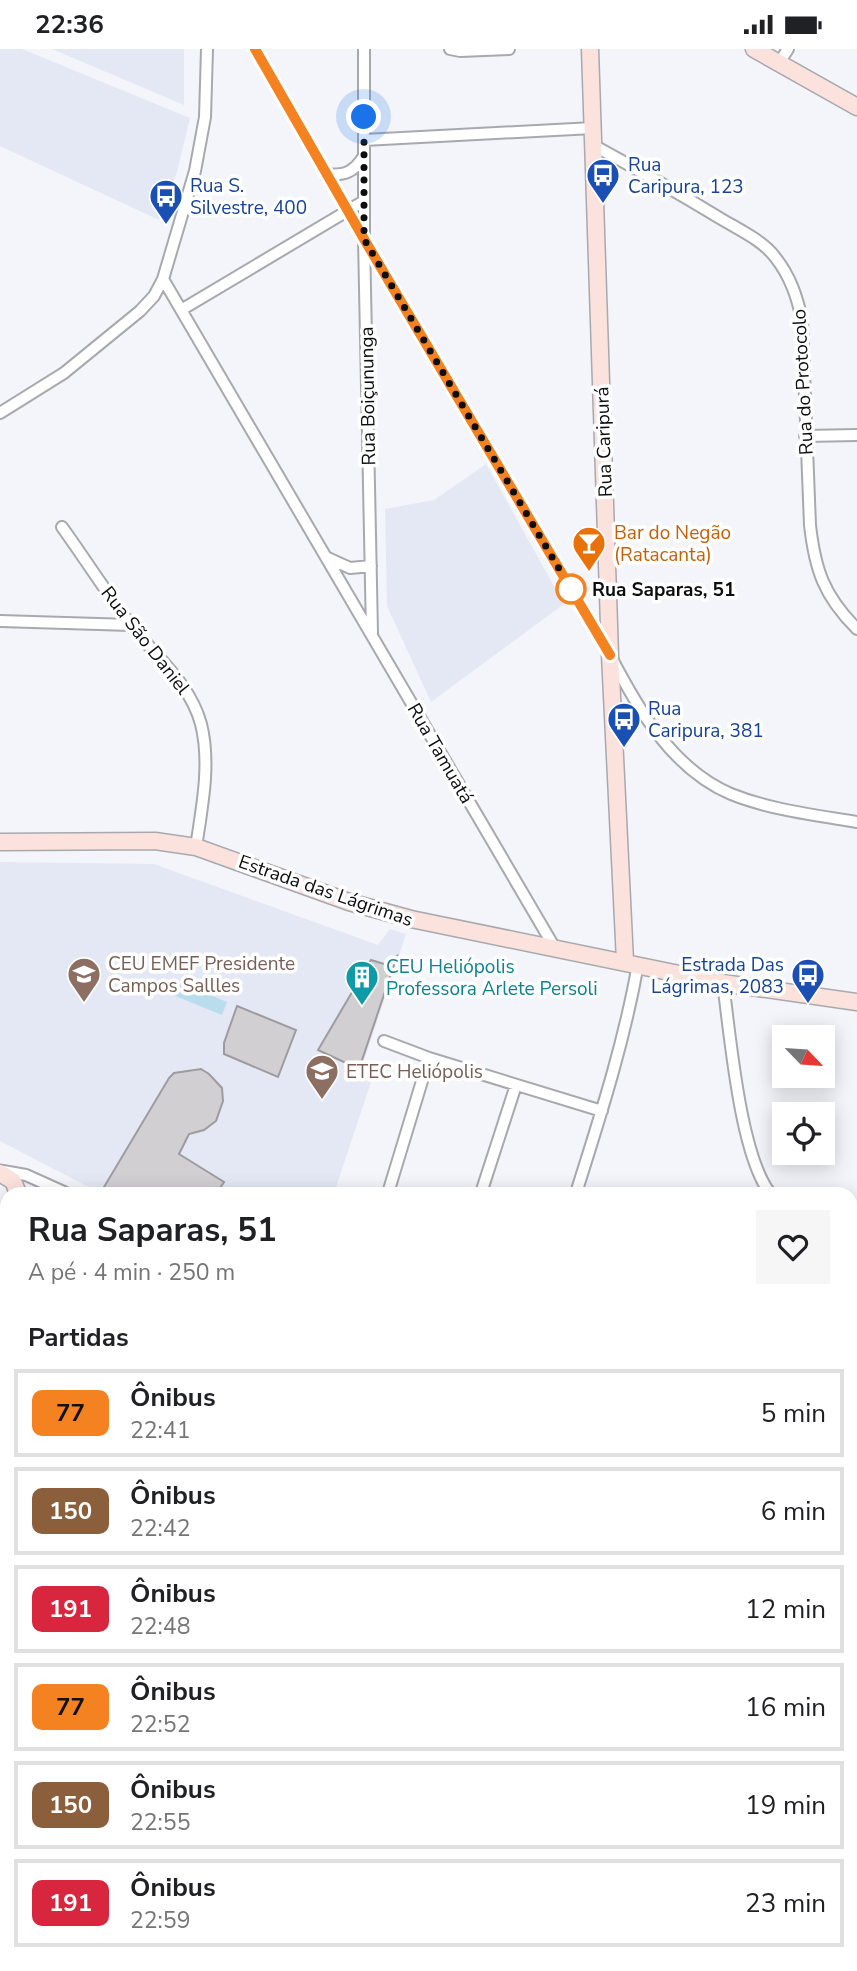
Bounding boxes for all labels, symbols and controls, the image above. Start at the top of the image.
text: 22:36 [35,7,104,42]
your location [346,99,381,134]
place label: Rua Caripura, 123 [628,152,744,200]
bus stop icon: Rua Caripura, 123 [584,156,622,205]
place label: Rua S. Silvestre, 400 [190,173,307,221]
bus stop icon: Rua S. Silvestre, 400 [147,177,185,226]
street label: Rua do Protocolo [786,308,820,456]
street label: Rua Boiçununga [354,326,382,466]
street label: Rua Caripurá [589,386,619,498]
place label: Bar do Negão (Ratacanta) [614,520,731,568]
bar icon: Bar do Negão (Ratacanta) [570,524,608,573]
marker: Rua Saparas, 51 [556,574,586,604]
place label: Rua Saparas, 51 [592,577,735,603]
street label: Rua São Daniel [95,581,196,700]
place label: Rua Caripura, 381 [648,696,764,744]
street label: Rua Tamuatá [401,698,479,809]
bus stop icon: Rua Caripura, 381 [605,700,643,749]
street label: Estrada das Lágrimas [235,849,416,933]
place label: CEU EMEF Presidente Campos Sallles [108,951,295,999]
place label: Estrada Das Lágrimas, 2083 [651,952,784,1000]
place label: CEU Heliópolis Professora Arlete Persoli [386,954,598,1002]
school or university icon: CEU EMEF Presidente Campos Sallles [65,955,103,1004]
bus stop icon: Estrada Das Lágrimas, 2083 [789,956,827,1005]
building icon: CEU Heliópolis Professora Arlete Persoli [343,958,381,1007]
north arrow [772,1025,835,1089]
map controls [772,1025,835,1165]
school or university icon: ETEC Heliópolis [303,1052,341,1101]
place label: ETEC Heliópolis [346,1059,483,1085]
button: locate [772,1102,835,1165]
text: Rua Saparas, 51 [28,1208,277,1253]
button: heart [756,1210,830,1284]
text: A pé · 4 min · 250 m [28,1257,235,1288]
text: Partidas [28,1320,129,1355]
text: Ônibus [130,1380,216,1415]
text: 5 min [761,1396,826,1431]
text: 77 [56,1397,85,1429]
text: 22:41 [130,1415,190,1446]
text: Ônibus [130,1478,216,1513]
text: 6 min [761,1494,826,1529]
text: 150 [49,1495,92,1527]
text: 22:42 [130,1513,190,1544]
text: Ônibus [130,1576,216,1611]
text: 12 min [745,1592,826,1627]
text: 191 [49,1593,92,1625]
text: 22:48 [130,1611,190,1642]
text: Ônibus [130,1674,216,1709]
text: 16 min [745,1690,826,1725]
text: 77 [56,1691,85,1723]
text: 22:52 [130,1709,190,1740]
text: Ônibus [130,1772,216,1807]
text: 19 min [745,1788,826,1823]
text: 150 [49,1789,92,1821]
text: 22:55 [130,1807,190,1838]
text: Ônibus [130,1870,216,1905]
text: 23 min [745,1886,826,1921]
text: 191 [49,1887,92,1919]
text: 22:59 [130,1905,190,1936]

